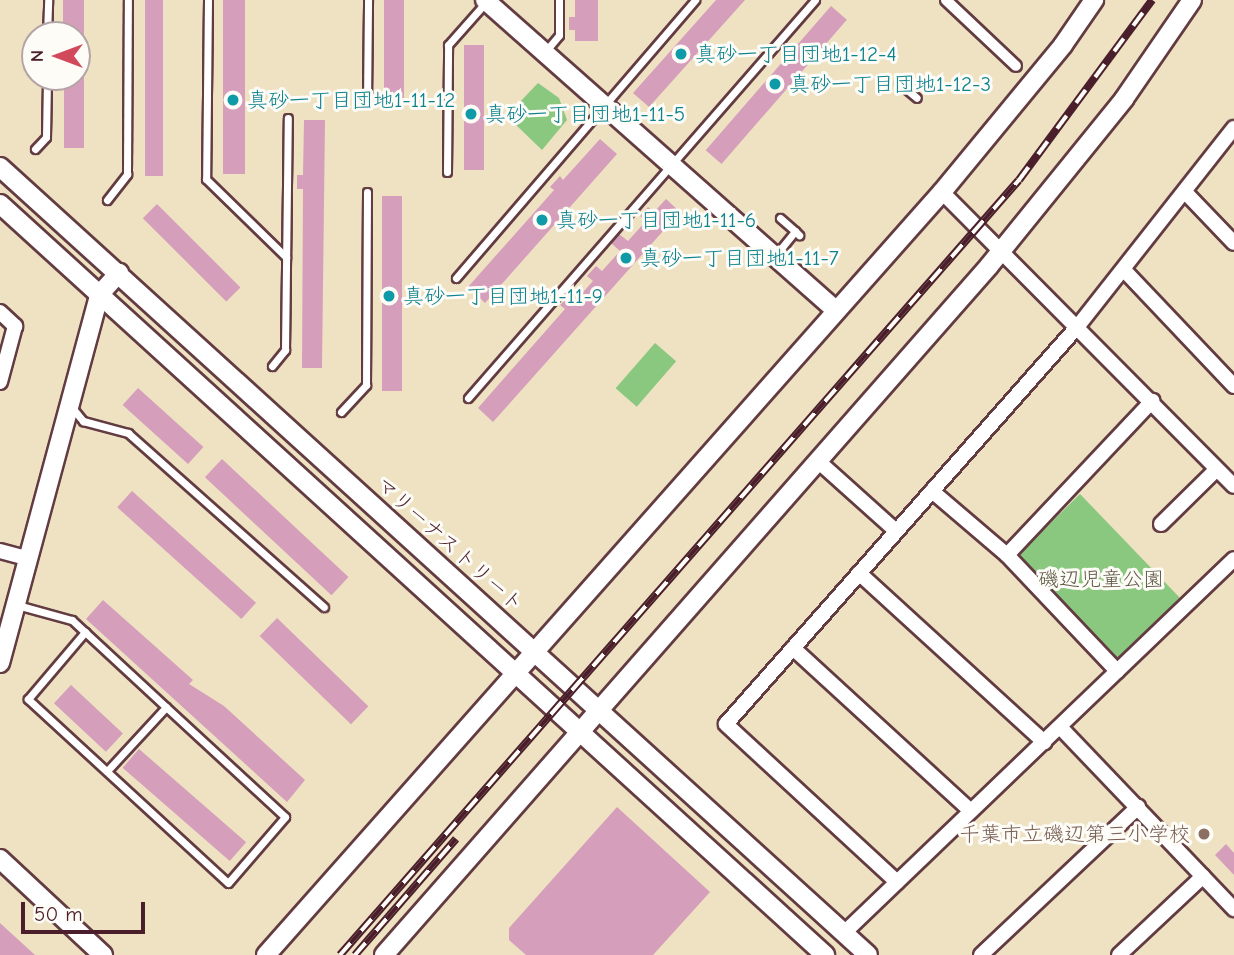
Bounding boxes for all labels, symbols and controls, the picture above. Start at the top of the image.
north arrow [21,21,91,91]
place label: 真砂一丁目団地1-12-4 [695,41,897,67]
marker: 真砂一丁目団地1-12-4 [673,46,689,62]
text: N [26,50,48,62]
place label: 真砂一丁目団地1-12-3 [789,71,991,97]
marker: 真砂一丁目団地1-12-3 [767,76,783,92]
place label: 真砂一丁目団地1-11-12 [247,87,455,113]
marker: 真砂一丁目団地1-11-12 [225,92,241,108]
place label: 真砂一丁目団地1-11-5 [485,101,685,127]
marker: 真砂一丁目団地1-11-5 [463,106,479,122]
place label: 真砂一丁目団地1-11-6 [556,207,756,233]
marker: 真砂一丁目団地1-11-6 [534,212,550,228]
place label: 真砂一丁目団地1-11-7 [640,245,839,271]
marker: 真砂一丁目団地1-11-7 [618,250,634,266]
place label: 真砂一丁目団地1-11-9 [403,283,603,309]
marker: 真砂一丁目団地1-11-9 [381,288,397,304]
street label: マリーナストリート [371,471,529,617]
park label: 磯辺児童公園 [1038,566,1164,592]
place label: 千葉市立磯辺第三小学校 [959,821,1190,847]
marker: 千葉市立磯辺第三小学校 [1196,826,1212,842]
scale bar [24,888,149,932]
text: 50 m [34,902,83,926]

